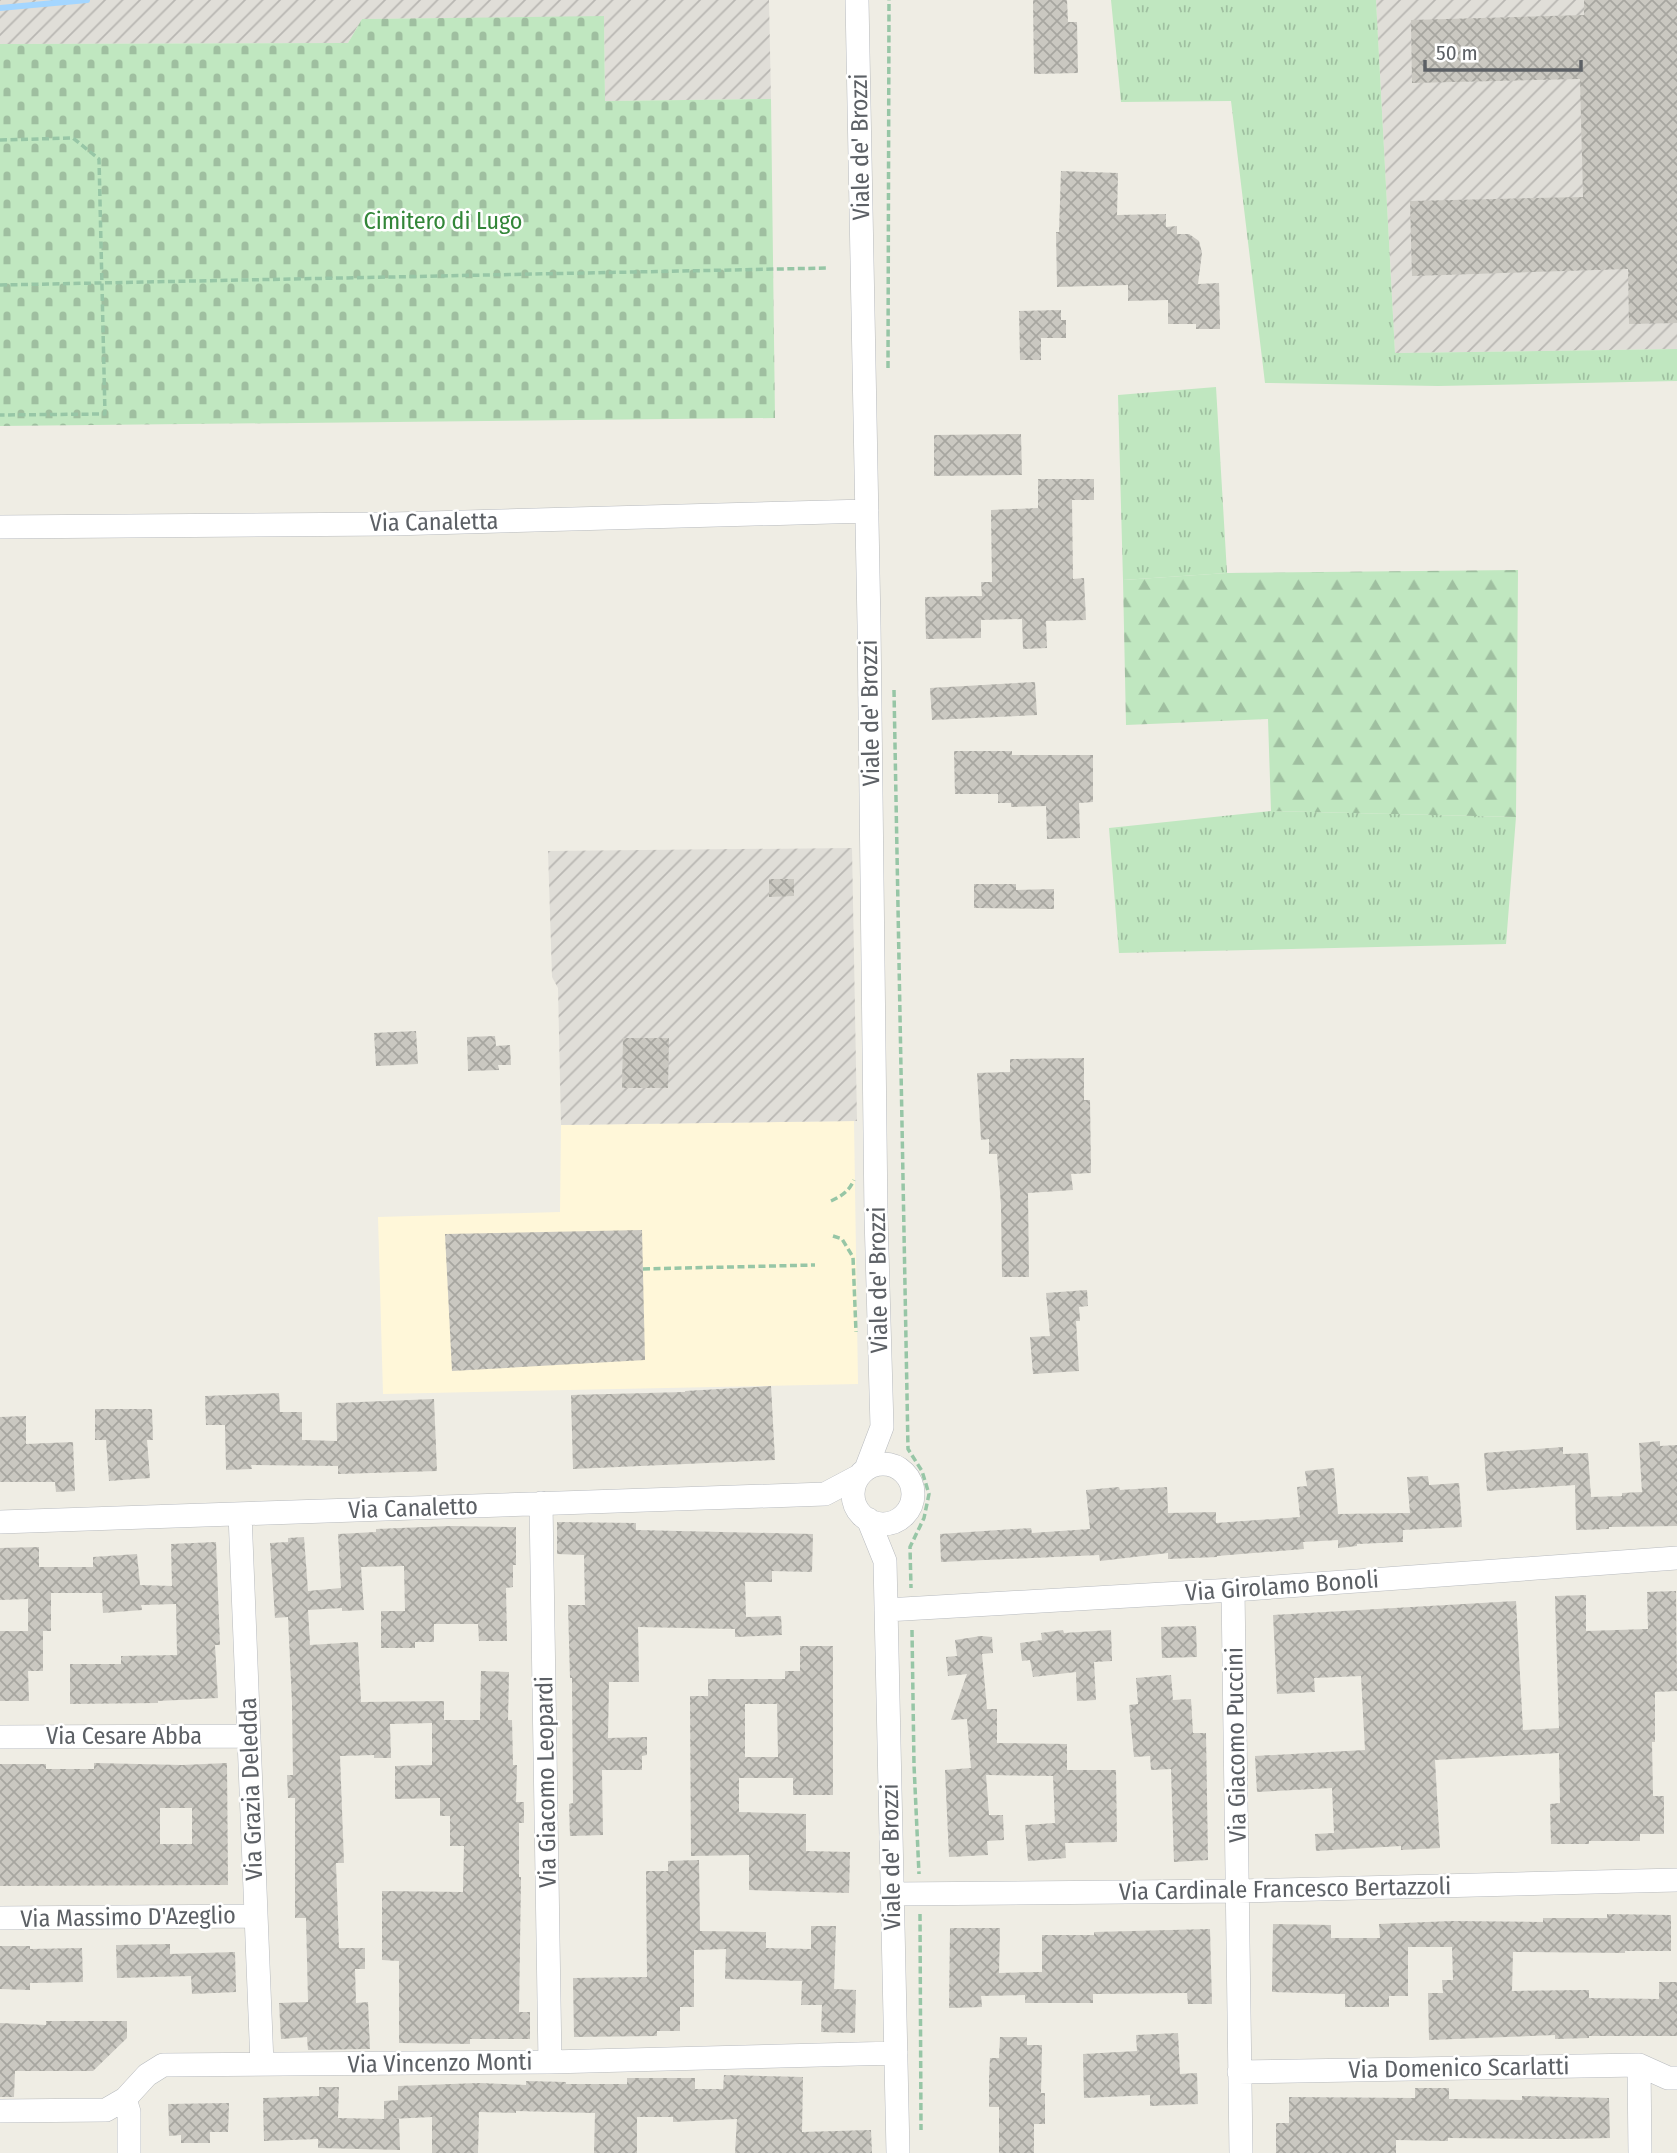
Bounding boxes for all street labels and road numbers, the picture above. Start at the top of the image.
street label: Viale de' Brozzi [845,73,875,221]
street label: Via Canaletta [369,507,499,537]
street label: Viale de' Brozzi [855,639,885,787]
street label: Viale de' Brozzi [863,1206,893,1354]
street label: Via Canaletto [348,1492,478,1524]
street label: Via Girolamo Bonoli [1184,1565,1380,1607]
street label: Via Giacomo Puccini [1220,1647,1252,1843]
street label: Via Giacomo Leopardi [530,1676,562,1888]
street label: Via Grazia Deledda [234,1697,268,1881]
street label: Via Cesare Abba [46,1722,202,1750]
street label: Viale de' Brozzi [876,1783,906,1931]
street label: Via Cardinale Francesco Bertazzoli [1119,1872,1451,1906]
street label: Via Massimo D'Azeglio [20,1901,236,1933]
street label: Via Vincenzo Monti [347,2047,533,2079]
street label: Via Domenico Scarlatti [1348,2052,1570,2084]

